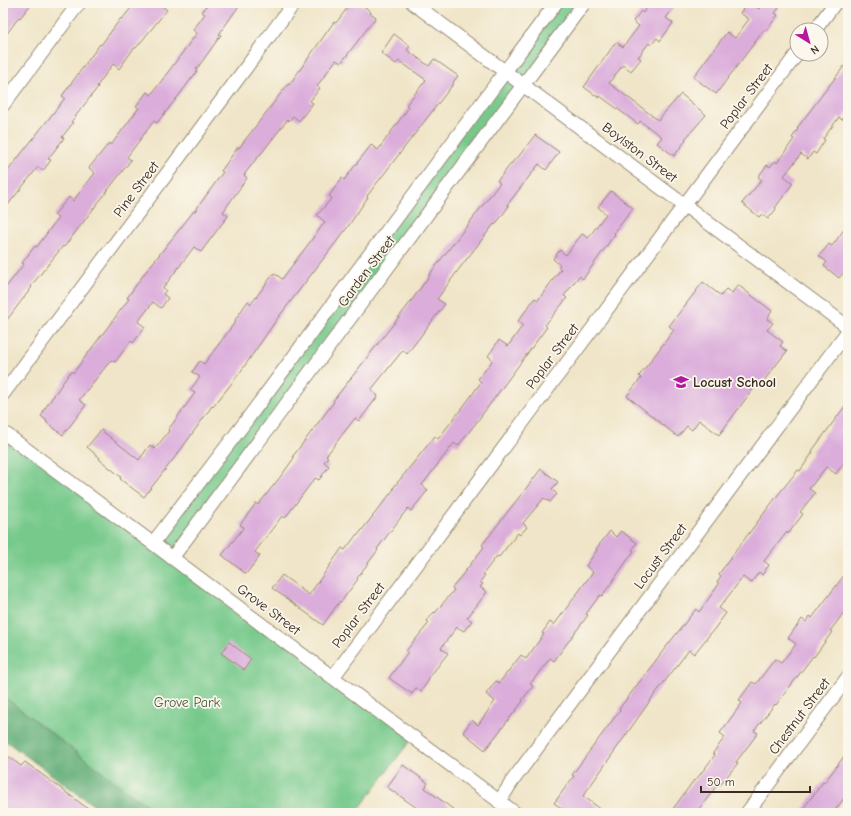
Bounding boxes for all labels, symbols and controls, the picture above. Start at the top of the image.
north arrow [789,22,829,62]
text: N [808,42,821,57]
street label: Poplar Street [716,59,777,132]
street label: Boylston Street [599,119,681,187]
street label: Pine Street [110,157,163,221]
street label: Garden Street [334,232,399,310]
street label: Poplar Street [522,319,583,392]
school or university icon: Locust School [672,373,690,391]
place label: Locust School [693,374,776,391]
street label: Locust Street [630,519,691,592]
street label: Poplar Street [328,578,389,651]
street label: Grove Street [234,580,305,639]
street label: Chestnut Street [765,674,834,758]
park label: Grove Park [154,694,221,711]
scale bar [701,768,810,794]
text: 50 m [707,775,735,789]

